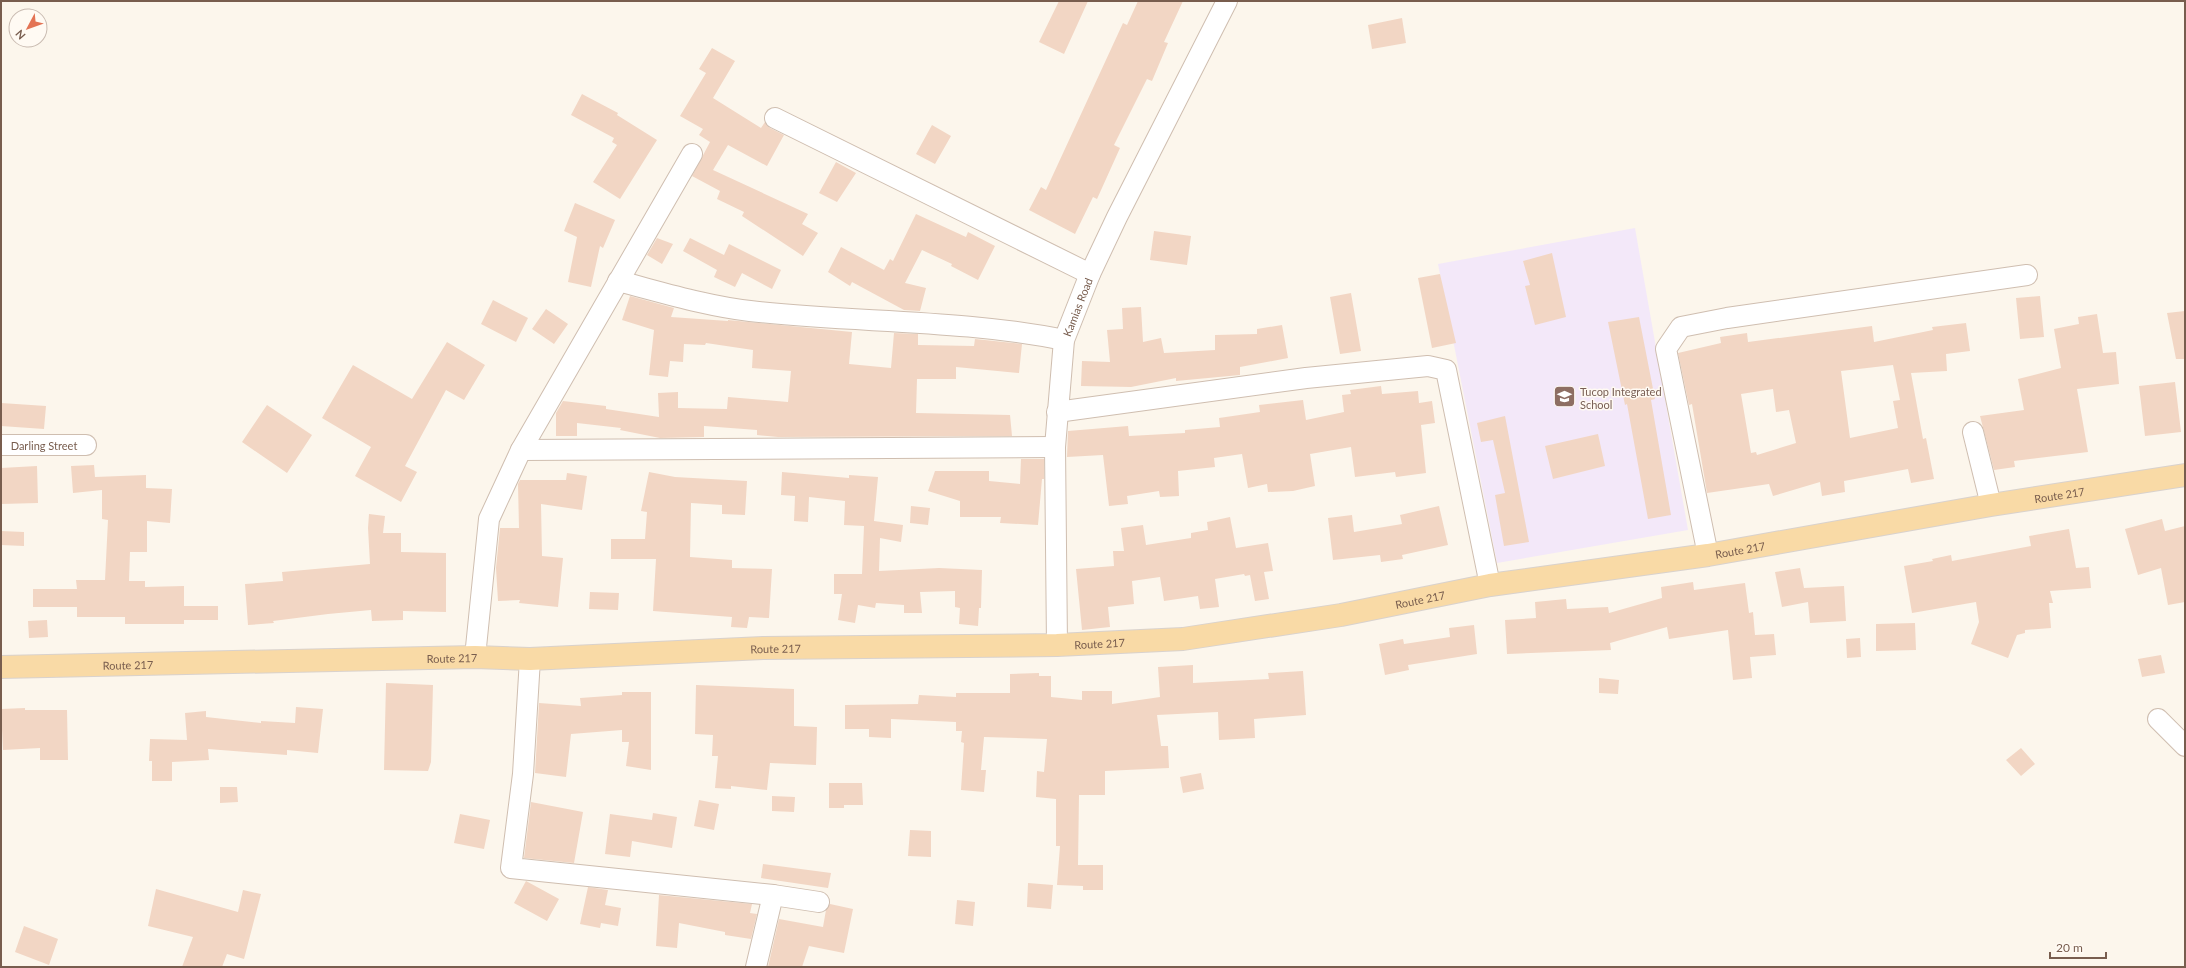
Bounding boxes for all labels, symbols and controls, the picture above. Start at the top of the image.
north arrow [8,8,48,48]
text: N [12,27,28,42]
street label: Kamias Road [1060,276,1094,338]
school or university icon: Tucop Integrated School [1552,384,1578,410]
place label: Tucop Integrated School [1580,385,1662,411]
street label: Darling Street [11,439,77,452]
street label: Route 217 [2033,484,2085,505]
street label: Route 217 [1714,539,1766,560]
street label: Route 217 [1394,588,1446,610]
street label: Route 217 [1074,635,1125,651]
street label: Route 217 [750,641,801,655]
street label: Route 217 [426,650,477,665]
street label: Route 217 [103,657,153,671]
scale bar [2050,934,2106,960]
text: 20 m [2056,940,2083,955]

